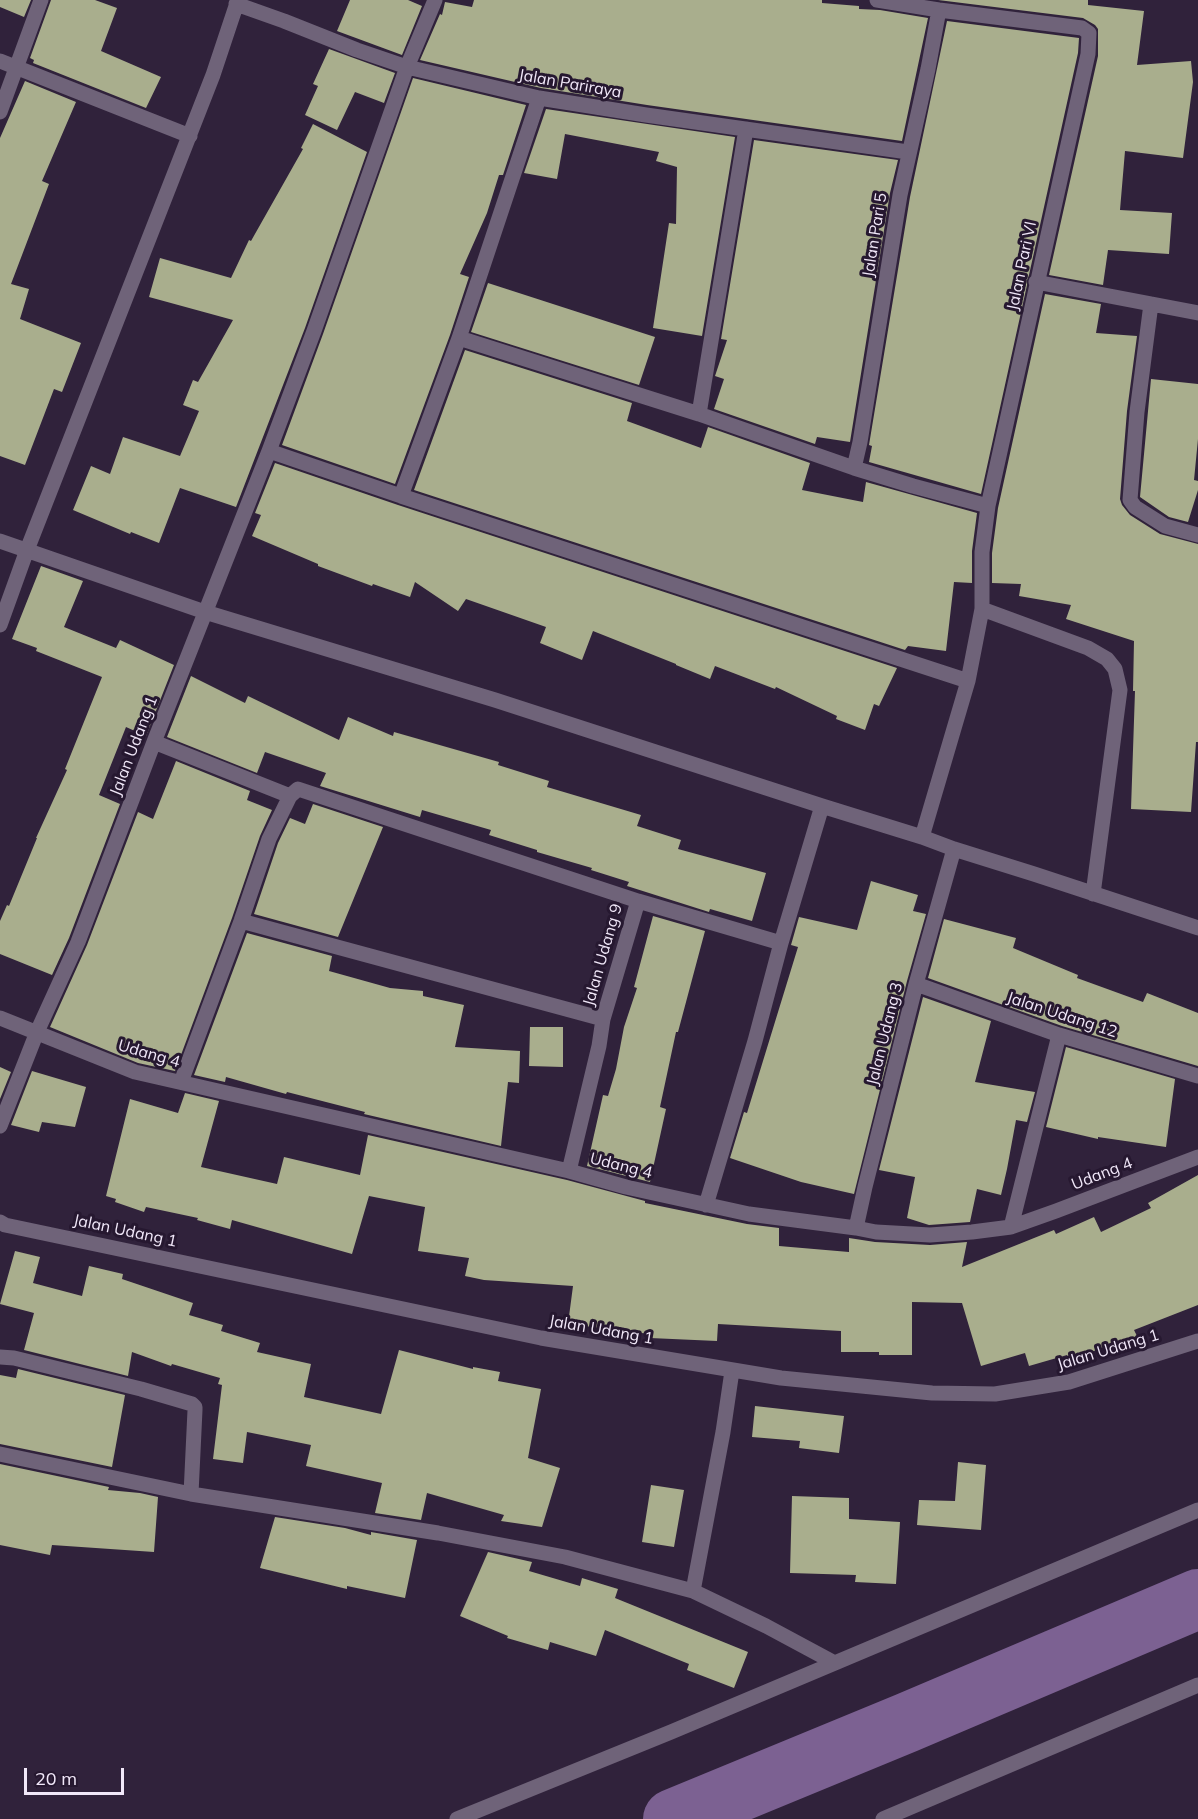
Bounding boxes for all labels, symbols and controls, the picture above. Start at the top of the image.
street label: Jalan Pariraya [517,65,623,103]
street label: Jalan Pari 5 [859,192,891,278]
street label: Jalan Pari VI [1003,220,1041,312]
street label: Jalan Udang 1 [106,693,162,799]
street label: Jalan Udang 9 [579,902,627,1008]
street label: Jalan Udang 3 [863,980,907,1088]
street label: Jalan Udang 12 [1004,988,1120,1042]
street label: Udang 4 [116,1036,182,1072]
street label: Udang 4 [588,1149,654,1183]
street label: Udang 4 [1069,1154,1135,1194]
street label: Jalan Udang 1 [71,1211,179,1251]
street label: Jalan Udang 1 [547,1311,655,1349]
street label: Jalan Udang 1 [1055,1325,1161,1375]
scale bar [27,1756,128,1794]
text: 20 m [35,1767,77,1790]

